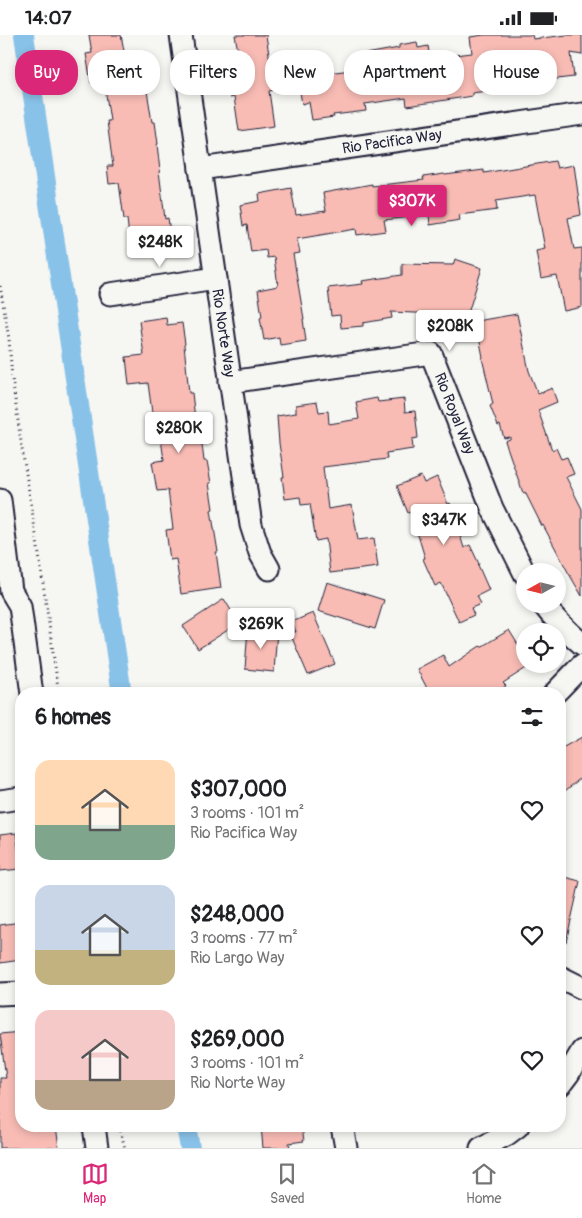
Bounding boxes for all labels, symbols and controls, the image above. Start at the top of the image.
text: 14:07 [25,6,72,30]
chip: Buy [15,50,78,95]
chip: Rent [88,50,160,95]
chip: Filters [170,50,255,95]
chip: New [265,50,334,95]
chip: Apartment [344,50,464,95]
chip: House [474,50,557,95]
street label: Rio Pacifica Way [341,125,444,158]
pin: $307K [377,185,447,227]
text: $307K [389,191,435,211]
pin: $248K [125,225,195,268]
text: $248K [138,232,182,252]
street label: Rio Norte Way [208,287,239,379]
pin: $208K [415,309,485,352]
text: $208K [427,316,473,336]
street label: Rio Royal Way [430,370,480,457]
pin: $280K [144,411,214,454]
text: $280K [156,418,202,438]
pin: $347K [409,503,479,546]
text: $347K [422,510,467,530]
north arrow [516,563,566,613]
map controls [516,563,566,673]
pin: $269K [226,607,296,650]
text: $269K [239,614,283,634]
button: locate [516,623,566,673]
icon: filters [518,703,546,731]
text: 6 homes [35,704,111,731]
text: $307,000 [190,776,287,803]
icon: home [75,780,135,840]
icon: heart [518,796,546,824]
text: 3 rooms · 101 m² [190,803,304,823]
text: Rio Pacifica Way [190,823,297,843]
text: $248,000 [190,901,284,928]
icon: home [75,905,135,965]
icon: heart [518,921,546,949]
text: 3 rooms · 77 m² [190,928,298,948]
text: Rio Largo Way [190,948,284,968]
text: $269,000 [190,1026,285,1053]
icon: home [75,1030,135,1090]
icon: heart [518,1046,546,1074]
text: 3 rooms · 101 m² [190,1053,304,1073]
text: Rio Norte Way [190,1073,285,1093]
tab: Map [81,1160,109,1207]
tab: Saved [270,1160,305,1207]
tab: Home [466,1160,501,1207]

